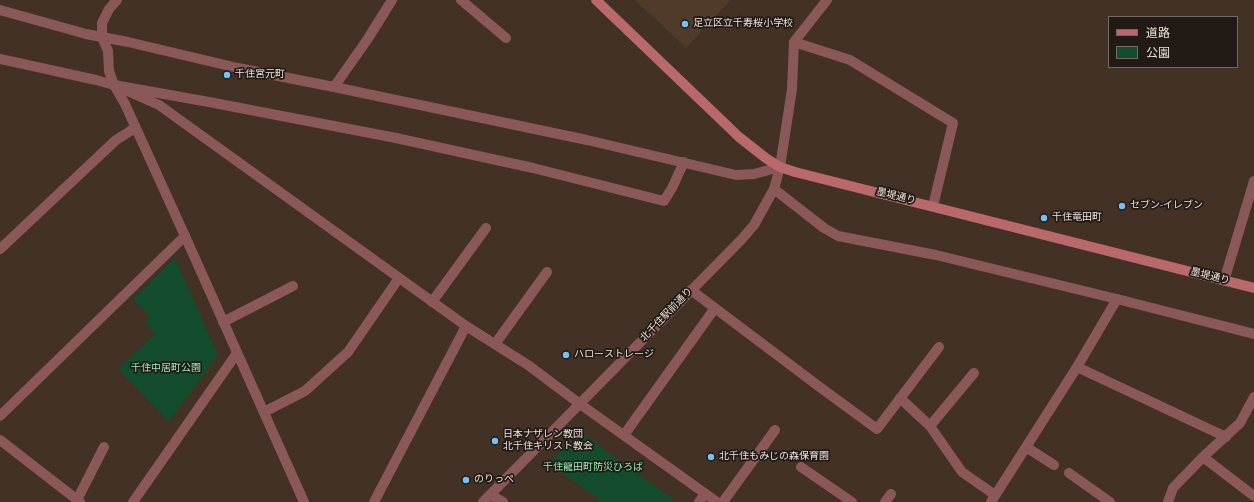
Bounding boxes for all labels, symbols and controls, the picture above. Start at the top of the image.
legend [1108,16,1238,68]
place label: 足立区立千寿桜小学校 [693,18,793,30]
marker: 足立区立千寿桜小学校 [680,19,690,29]
text: 道路 [1146,25,1170,42]
text: 公園 [1146,45,1170,62]
place label: 千住宮元町 [235,69,285,81]
marker: 千住宮元町 [222,70,232,80]
street label: 墨堤通り [875,186,917,208]
place label: セブン-イレブン [1130,200,1203,212]
marker: セブン-イレブン [1117,201,1127,211]
place label: 千住竜田町 [1052,212,1102,224]
marker: 千住竜田町 [1039,213,1049,223]
street label: 墨堤通り [1189,266,1231,288]
street label: 北千住駅前通り [638,286,696,344]
place label: ハローストレージ [574,349,654,361]
marker: ハローストレージ [561,350,571,360]
park label: 千住中居町公園 [131,363,201,375]
place label: 日本ナザレン教団 北千住キリスト教会 [503,429,593,452]
marker: 日本ナザレン教団 北千住キリスト教会 [490,436,500,446]
place label: 北千住もみじの森保育園 [719,451,829,463]
marker: 北千住もみじの森保育園 [706,452,716,462]
park label: 千住龍田町防災ひろば [543,462,643,474]
place label: のりっぺ [474,474,514,486]
marker: のりっぺ [461,475,471,485]

